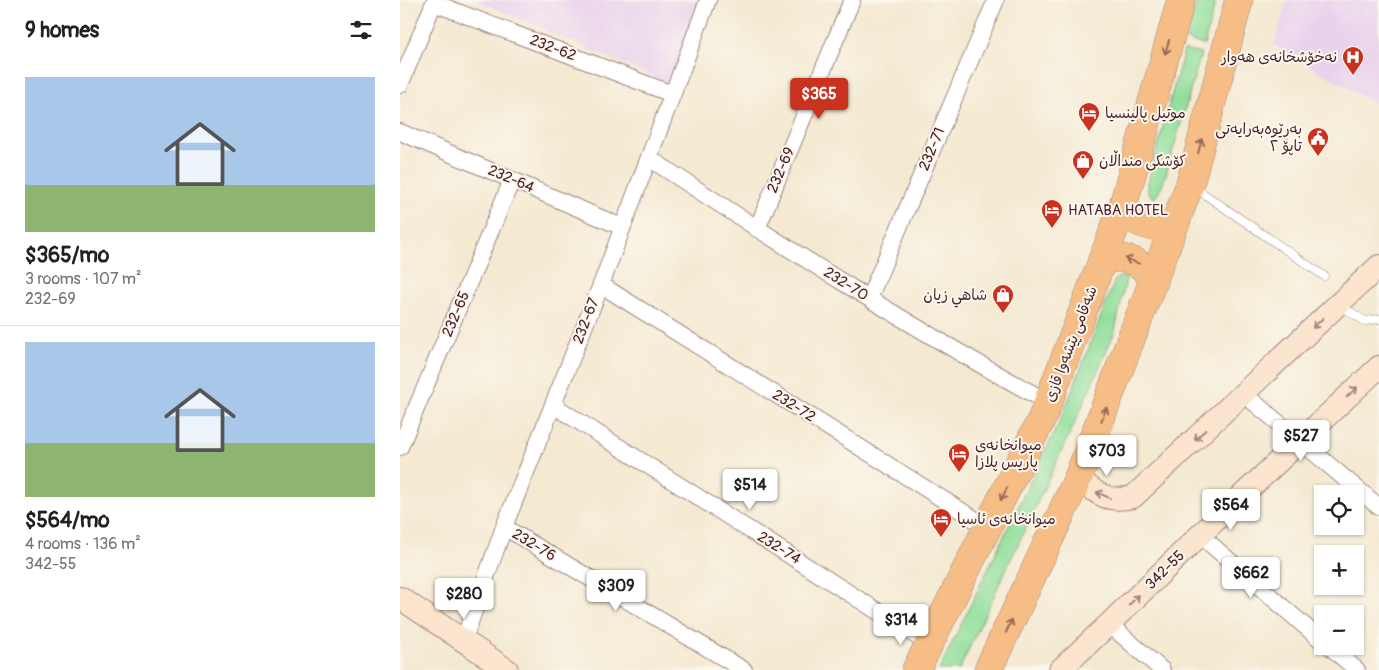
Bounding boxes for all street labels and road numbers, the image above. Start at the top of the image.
street label: 232-62 [527,30,579,66]
street label: 232-71 [914,125,950,173]
street label: 232-69 [763,144,799,196]
street label: 232-64 [485,161,537,197]
street label: 232-70 [820,263,872,305]
street label: شەقامی پێشەوا قازی [1040,283,1102,405]
street label: 232-65 [438,288,474,340]
street label: 232-67 [569,295,603,347]
street label: 232-72 [769,385,819,427]
street label: 232-76 [509,525,559,565]
street label: 232-74 [754,527,805,569]
street label: 342-55 [1141,546,1189,594]

